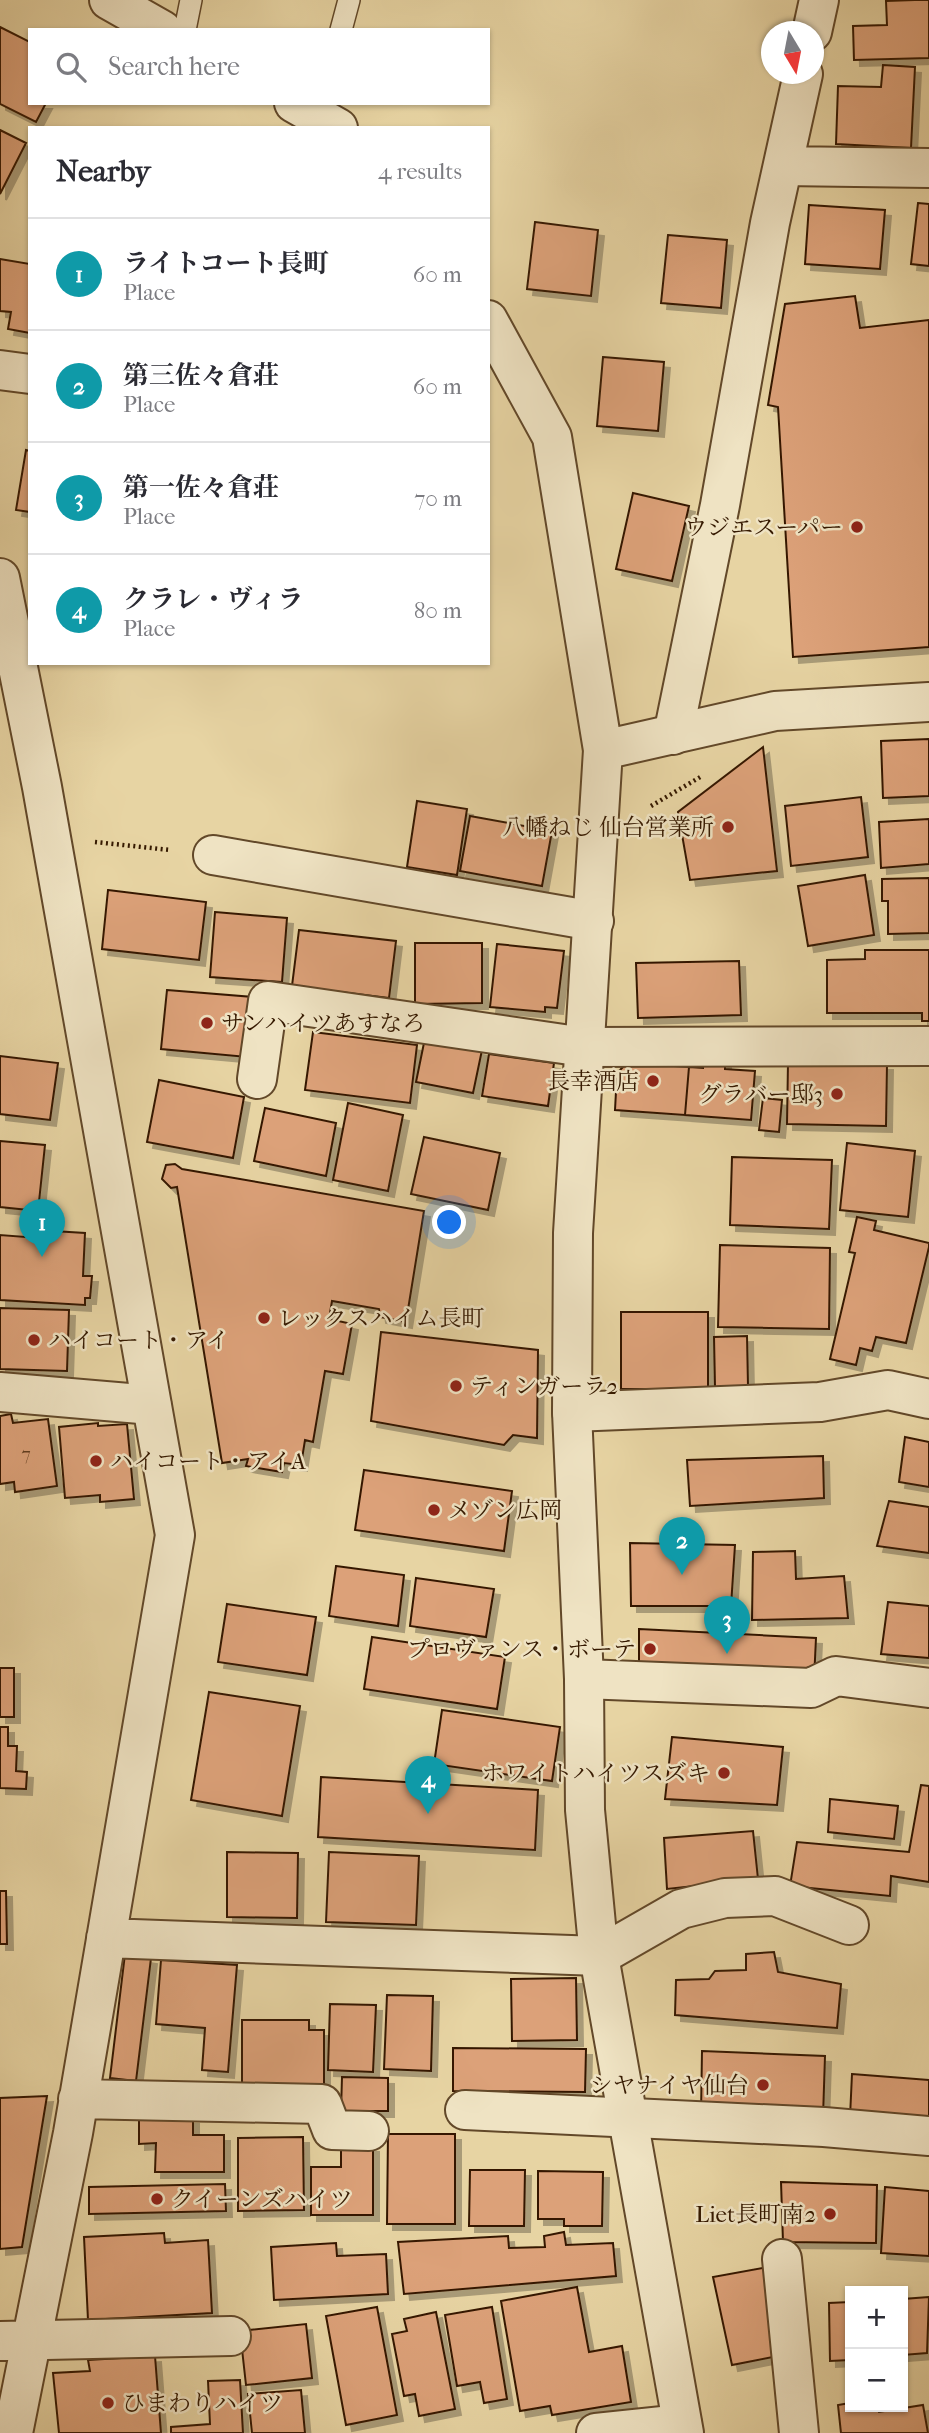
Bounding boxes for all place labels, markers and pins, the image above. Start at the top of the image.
place label: ウジエスーパー [684,514,843,541]
marker: ウジエスーパー [849,519,865,535]
place label: 八幡ねじ 仙台営業所 [502,814,714,841]
marker: 八幡ねじ 仙台営業所 [720,819,736,835]
place label: サンハイツあすなろ [221,1010,425,1037]
marker: サンハイツあすなろ [199,1015,215,1031]
place label: 長幸酒店 [547,1068,639,1095]
marker: 長幸酒店 [645,1073,661,1089]
place label: グラバー邸3 [699,1081,823,1108]
marker: グラバー邸3 [829,1086,845,1102]
pin: 1 [19,1199,65,1257]
place label: レックスハイム長町 [278,1305,485,1332]
marker: レックスハイム長町 [256,1310,272,1326]
place label: ハイコート・アイ [48,1327,229,1354]
marker: ハイコート・アイ [26,1332,42,1348]
place label: ティンガーラ2 [470,1373,618,1400]
marker: ティンガーラ2 [448,1378,464,1394]
place label: ハイコート・アイA [110,1448,307,1475]
marker: ハイコート・アイA [88,1453,104,1469]
place label: メゾン広岡 [448,1497,562,1524]
marker: メゾン広岡 [426,1502,442,1518]
pin: 2 [659,1517,705,1575]
pin: 3 [704,1596,750,1654]
place label: プロヴァンス・ボーテ [407,1636,636,1663]
marker: プロヴァンス・ボーテ [642,1641,658,1657]
pin: 4 [405,1756,451,1814]
place label: ホワイトハイツスズキ [482,1760,710,1787]
marker: ホワイトハイツスズキ [716,1765,732,1781]
place label: シヤナイヤ仙台 [590,2072,749,2099]
marker: シヤナイヤ仙台 [755,2077,771,2093]
place label: クイーンズハイツ [171,2186,353,2213]
marker: クイーンズハイツ [149,2191,165,2207]
place label: Liet長町南2 [695,2201,816,2228]
marker: Liet長町南2 [822,2206,838,2222]
place label: ひまわりハイツ [122,2390,283,2417]
marker: ひまわりハイツ [100,2395,116,2411]

